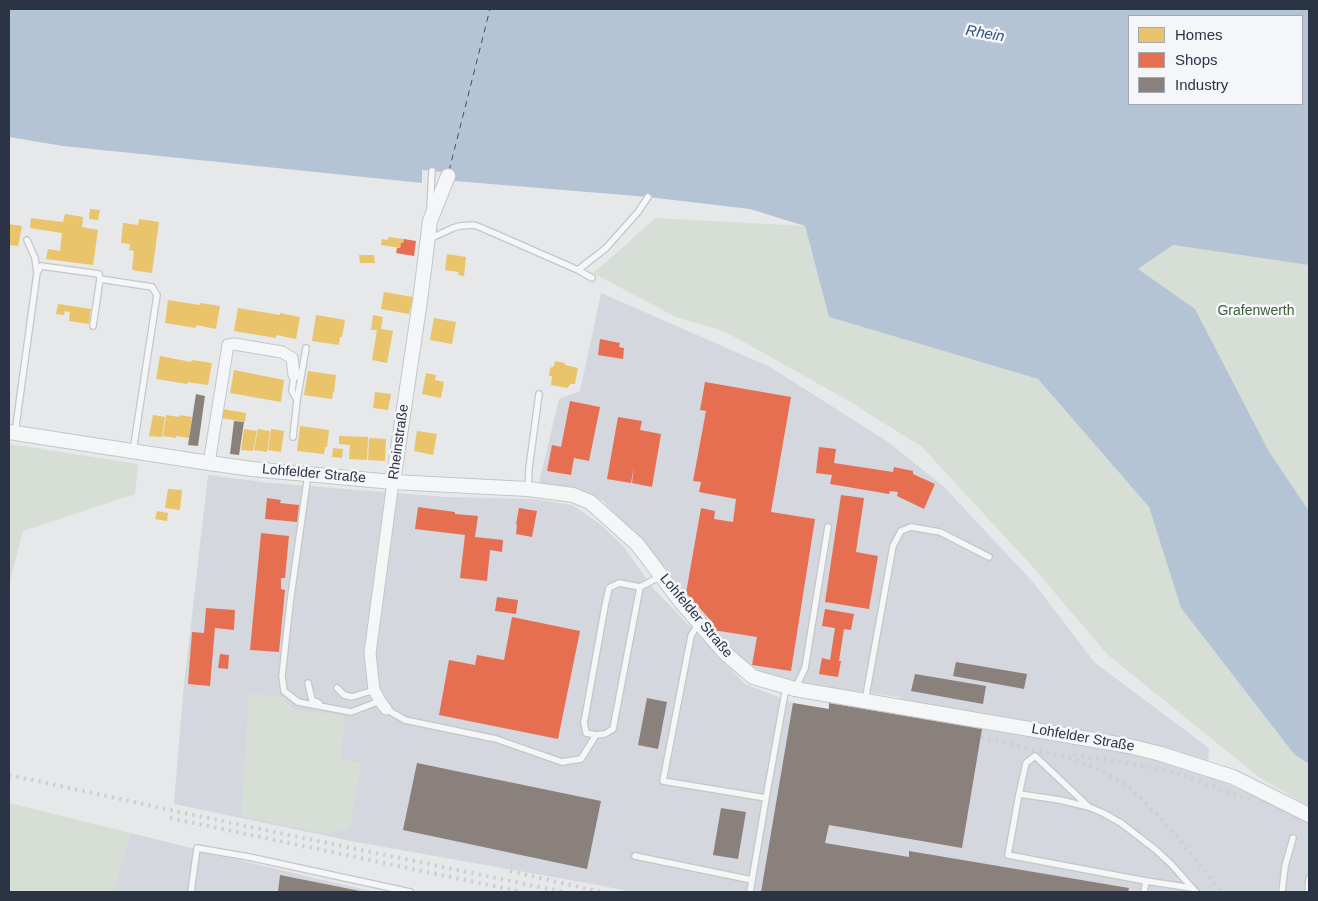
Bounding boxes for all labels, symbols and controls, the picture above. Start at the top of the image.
legend [1128,15,1303,105]
water label: Rhein [964,22,1006,46]
text: Homes [1175,26,1223,43]
text: Shops [1175,51,1218,68]
text: Industry [1175,76,1228,93]
park label: Grafenwerth [1217,303,1295,319]
street label: Rheinstraße [385,403,413,481]
street label: Lohfelder Straße [261,461,367,487]
street label: Lohfelder Straße [656,571,736,661]
street label: Lohfelder Straße [1030,721,1136,755]

